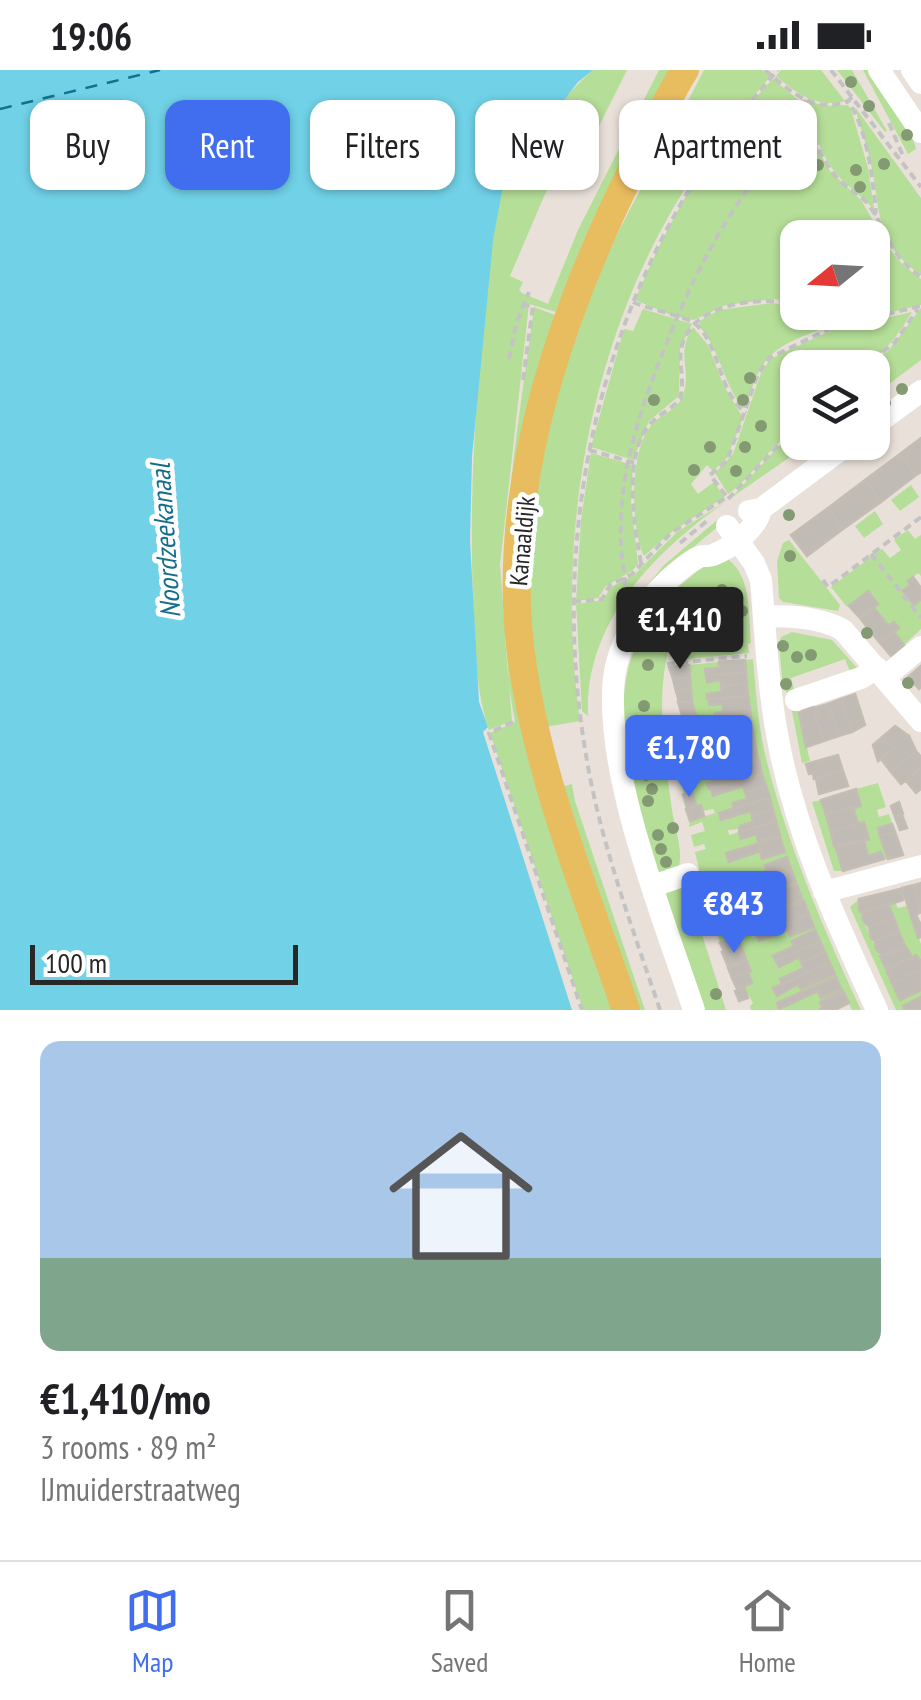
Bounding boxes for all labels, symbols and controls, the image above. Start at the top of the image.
text: 19:06 [50,11,132,60]
chip: Buy [30,100,145,190]
chip: Rent [165,100,290,190]
chip: Filters [310,100,455,190]
chip: New [475,100,599,190]
chip: Apartment [619,100,817,190]
north arrow [780,220,890,330]
map controls [780,220,890,460]
button: layers [780,350,890,460]
water label: Noordzeekanaal [140,460,188,620]
street label: Kanaaldijk [502,495,542,587]
pin: €1,410 [599,587,761,672]
text: €1,410 [638,598,722,640]
pin: €1,780 [608,715,770,800]
text: €1,780 [647,726,731,768]
pin: €843 [675,871,793,956]
text: €843 [703,882,765,924]
scale bar [30,940,298,984]
text: 100 m [45,944,107,981]
icon: home [371,1106,551,1286]
text: €1,410/mo [40,1371,211,1426]
text: 3 rooms · 89 m² [40,1426,217,1468]
text: IJmuiderstraatweg [40,1468,241,1510]
tab: Map [125,1583,180,1680]
tab: Saved [431,1583,488,1680]
tab: Home [739,1583,796,1680]

